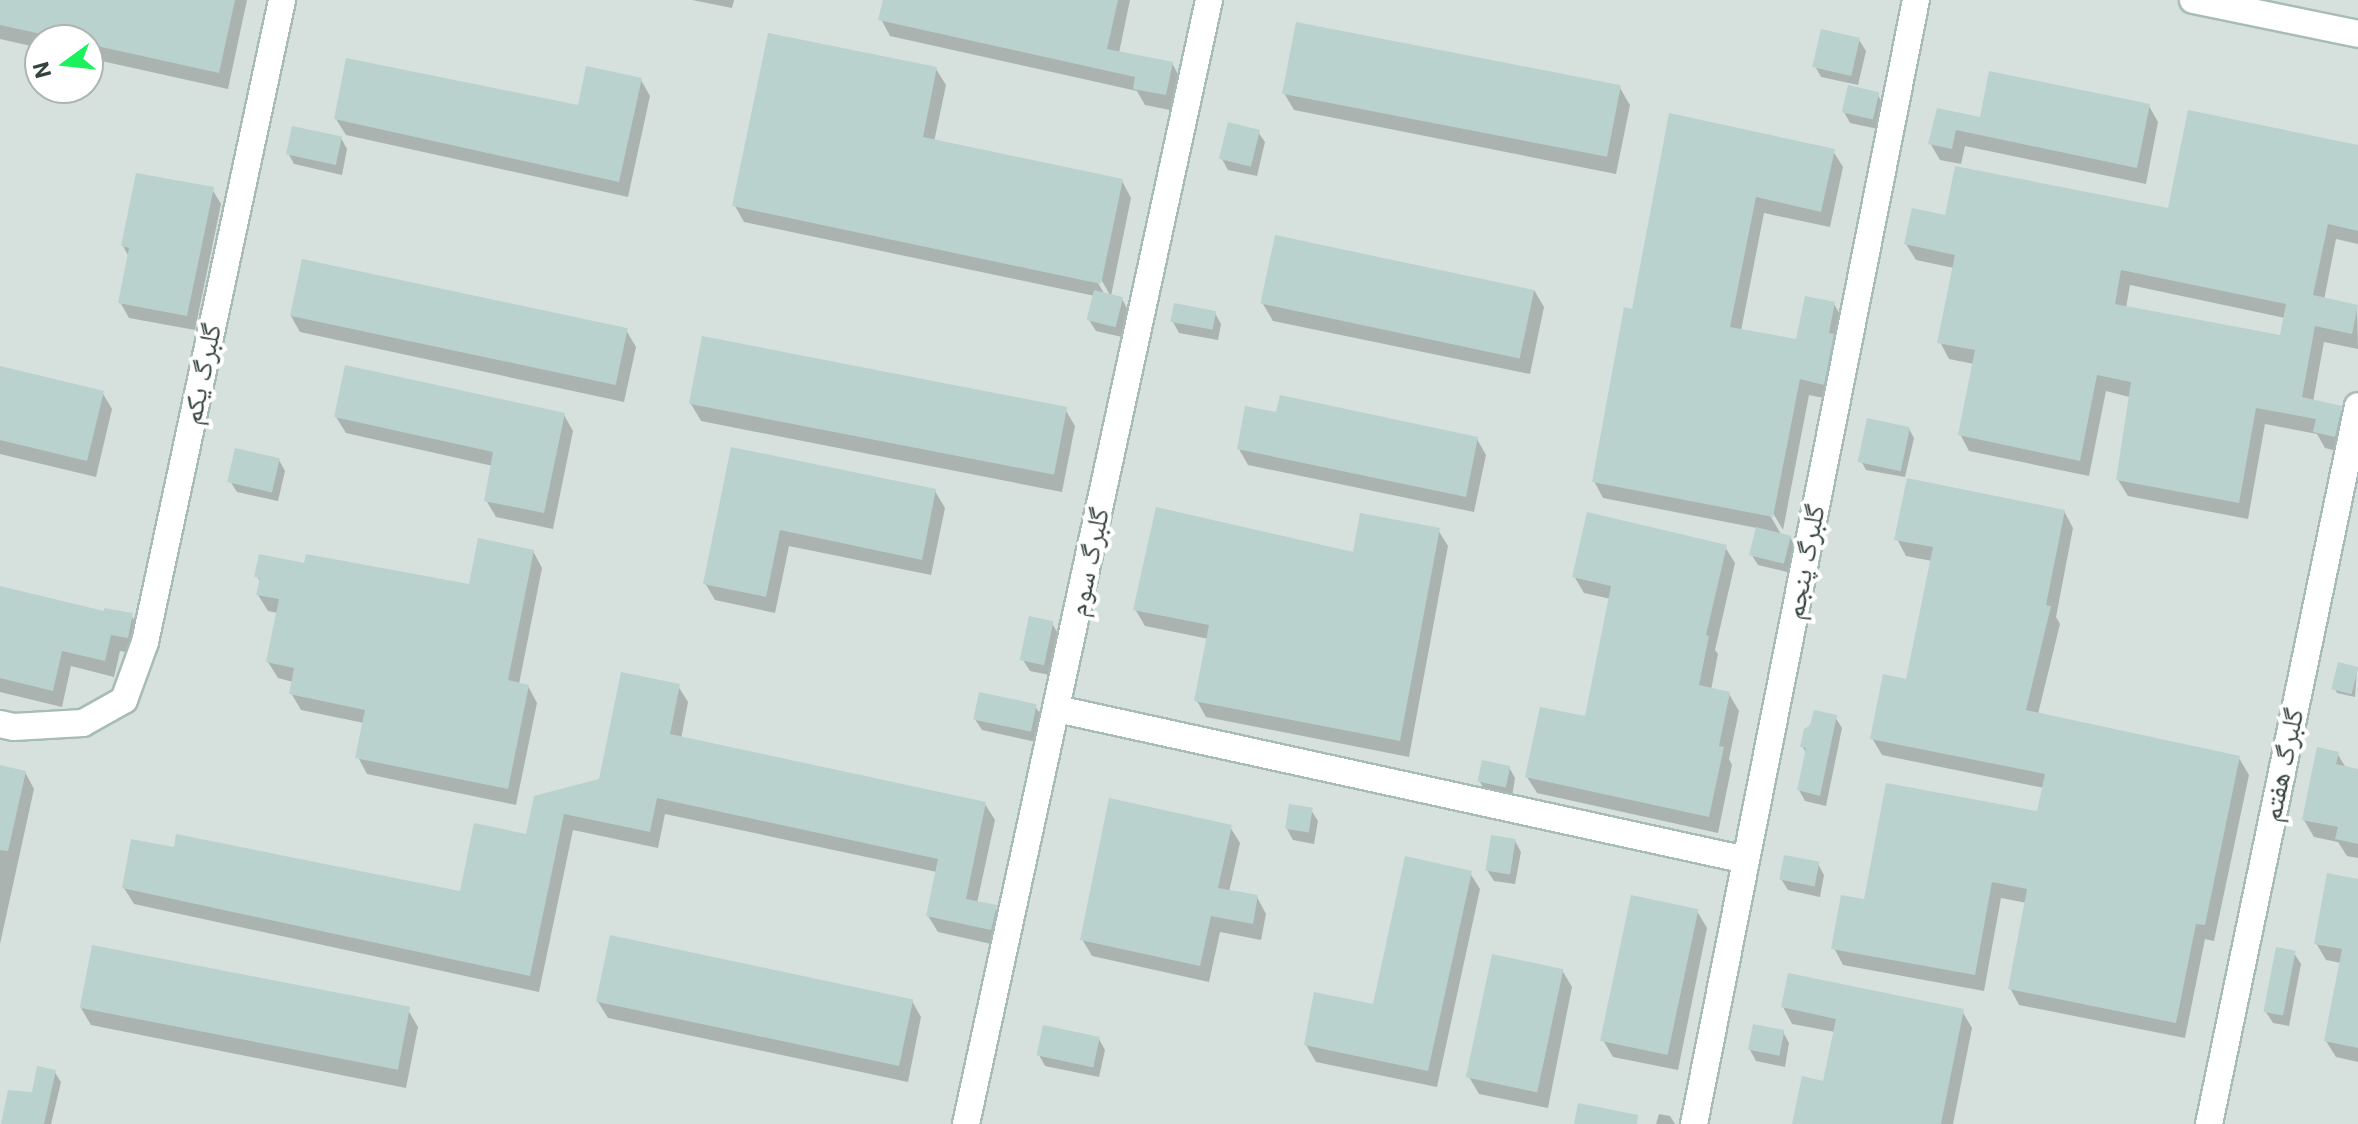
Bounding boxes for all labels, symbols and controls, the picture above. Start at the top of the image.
north arrow [24,24,104,104]
text: N [28,59,56,81]
street label: گلبرگ یکم [175,320,229,428]
street label: گلبرگ پنجم [1777,502,1833,622]
street label: گلبرگ سوم [1061,505,1117,619]
street label: گلبرگ هفتم [2255,705,2311,825]

